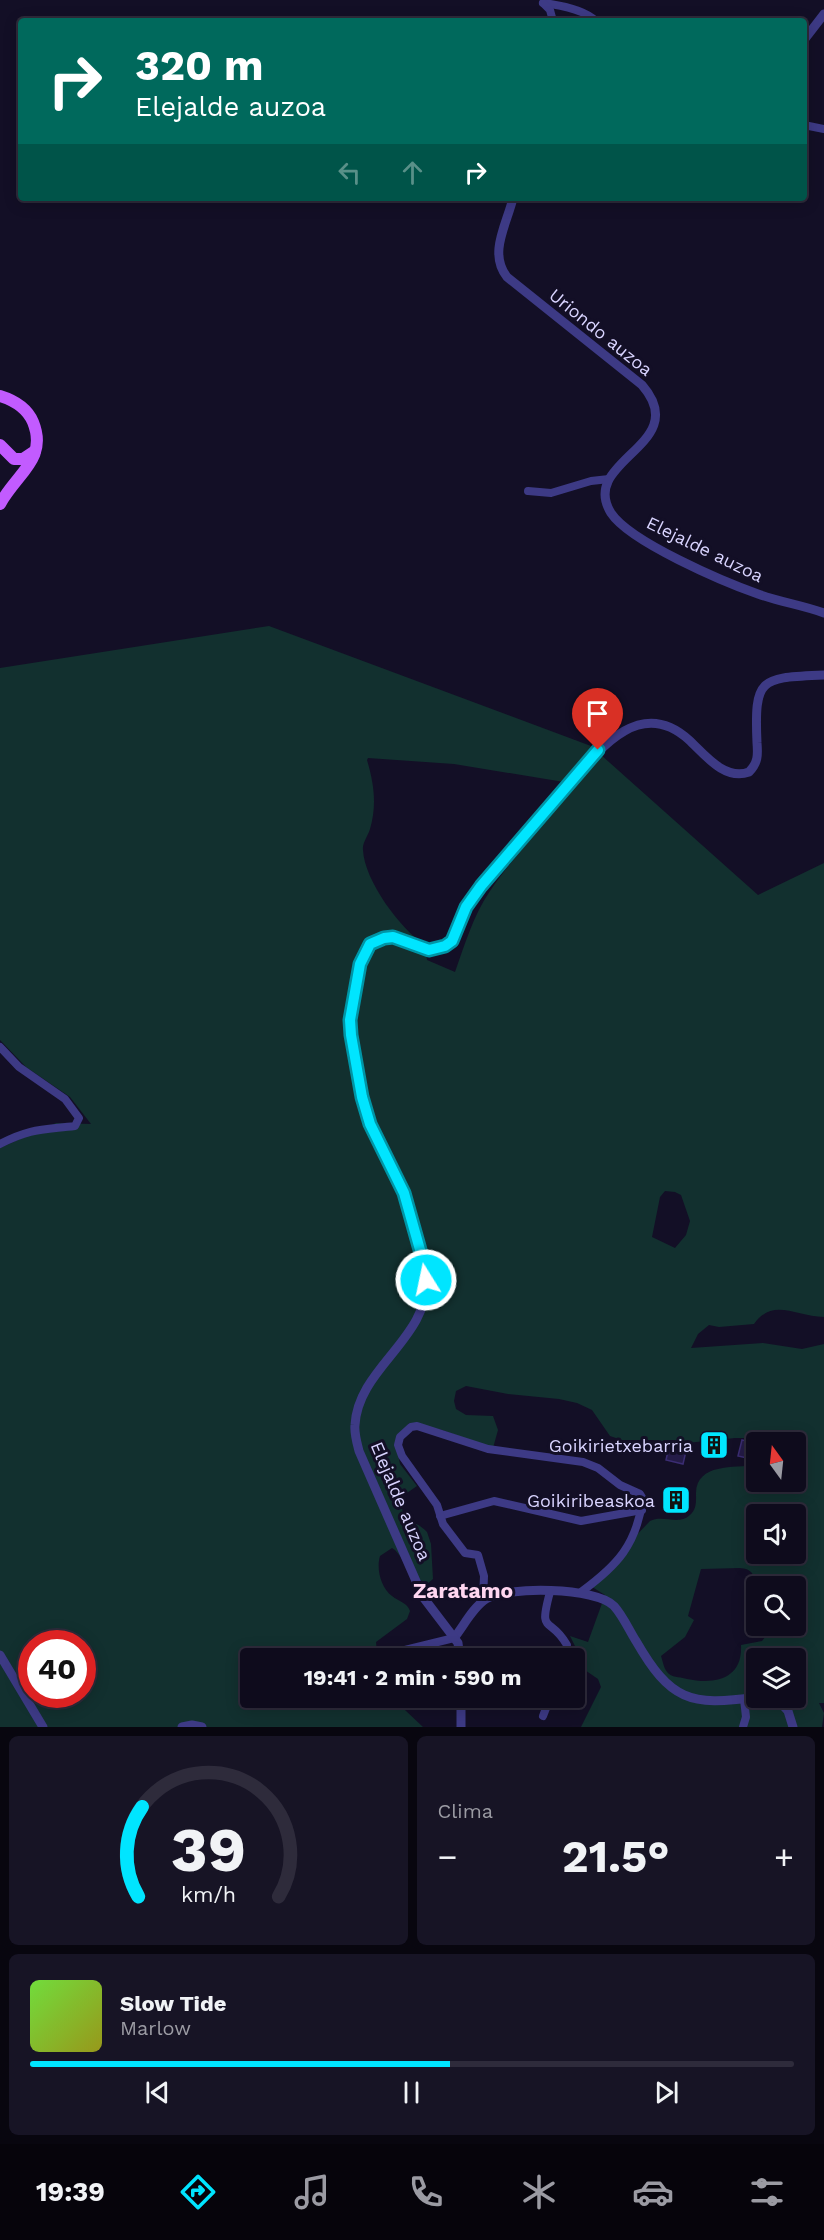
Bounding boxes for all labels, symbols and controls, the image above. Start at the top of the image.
text: 320 m [135,41,264,90]
icon: right [36,42,114,120]
text: Elejalde auzoa [135,91,326,123]
icon: left [333,156,366,189]
icon: ahead [396,156,429,189]
icon: right [459,156,492,189]
street label: Uriondo auzoa [545,284,657,380]
street label: Elejalde auzoa [643,512,767,586]
pin [572,688,623,750]
icon: arrive [581,697,614,730]
position arrow [394,1248,458,1312]
building icon: Goikirietxebarria [698,1429,730,1461]
north arrow [746,1432,806,1492]
map controls [746,1432,806,1708]
place label: Goikirietxebarria [549,1435,693,1456]
street label: Elejalde auzoa [366,1438,436,1564]
building icon: Goikiribeaskoa [660,1484,692,1516]
place label: Goikiribeaskoa [527,1490,655,1511]
button: sound [746,1504,806,1564]
button: search [746,1576,806,1636]
district label: Zaratamo [413,1578,513,1603]
speed limit sign: 40 [18,1630,96,1708]
button: layers [746,1648,806,1708]
text: 19:41 · 2 min · 590 m [304,1665,521,1690]
text: Clima [438,1799,493,1823]
text: 39 [171,1813,246,1886]
text: 21.5° [562,1830,670,1883]
text: − [438,1837,457,1876]
text: + [774,1837,794,1876]
text: km/h [181,1883,236,1908]
text: Slow Tide [120,1991,227,2016]
text: Marlow [120,2016,191,2040]
icon: previous [141,2076,174,2109]
icon: pause [395,2076,428,2109]
icon: next [650,2076,683,2109]
icon: directions [177,2171,219,2213]
icon: music [291,2171,333,2213]
icon: phone [405,2171,447,2213]
icon: climate [518,2171,560,2213]
icon: car [632,2171,674,2213]
icon: filters [746,2171,788,2213]
text: 19:39 [36,2176,105,2208]

